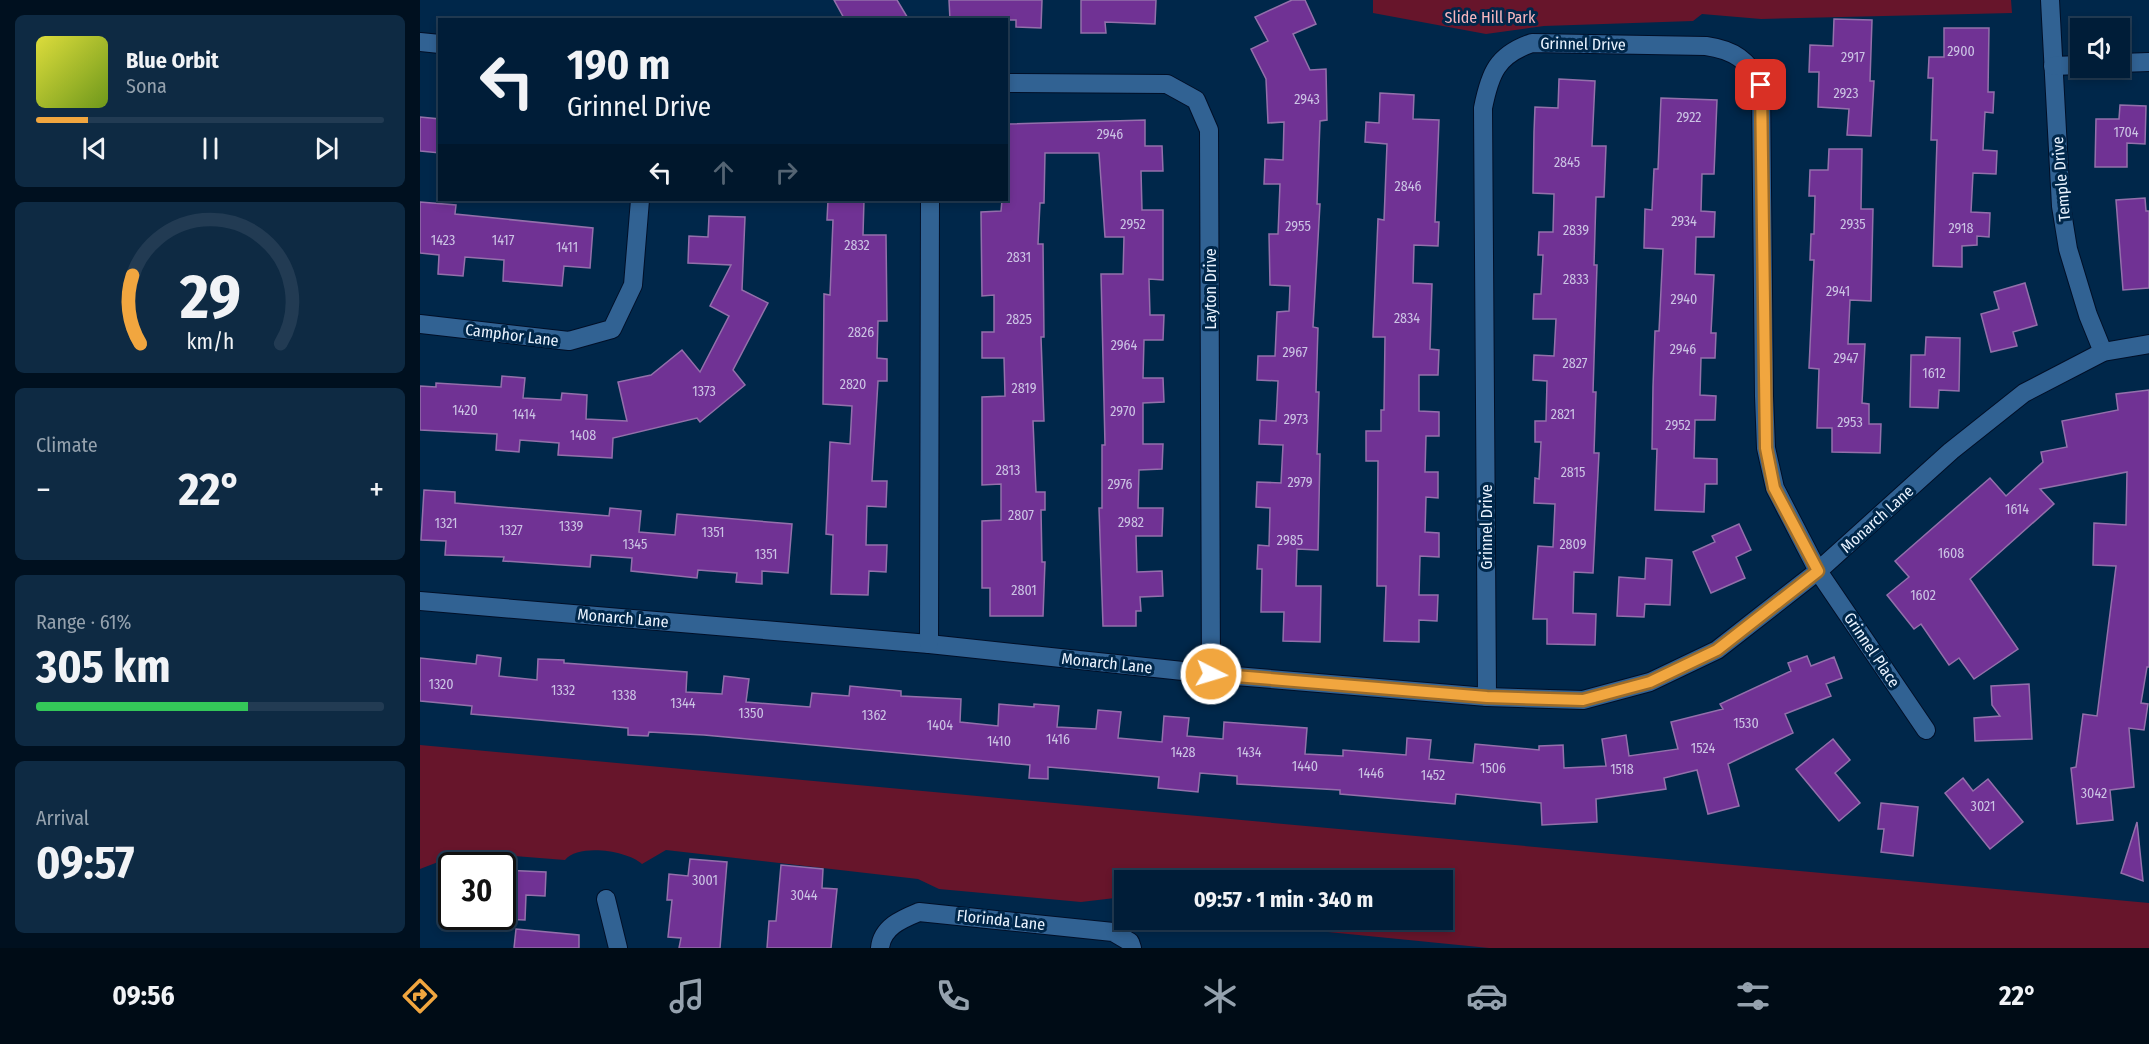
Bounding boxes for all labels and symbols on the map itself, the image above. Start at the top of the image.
park label: Slide Hill Park [1445,8,1536,27]
street label: Grinnel Drive [1540,34,1626,54]
house number: 2900 [1947,43,1975,60]
house number: 2917 [1841,49,1865,66]
pin [1735,59,1786,110]
house number: 2923 [1833,85,1859,102]
house number: 2943 [1294,91,1320,108]
house number: 2922 [1677,109,1702,126]
house number: 1704 [2113,124,2139,141]
house number: 2946 [1097,126,1123,143]
street label: Temple Drive [2048,136,2074,222]
house number: 2845 [1554,154,1580,171]
house number: 2846 [1395,178,1421,195]
house number: 2934 [1671,213,1697,230]
house number: 2952 [1120,216,1146,233]
house number: 2935 [1840,216,1866,233]
house number: 2955 [1285,218,1311,235]
house number: 2918 [1948,220,1974,237]
house number: 2839 [1563,222,1589,239]
house number: 1423 [431,232,455,249]
house number: 1417 [492,232,515,249]
house number: 2832 [844,237,870,254]
house number: 1411 [556,239,578,256]
street label: Layton Drive [1201,248,1220,330]
house number: 2831 [1007,249,1031,266]
house number: 2833 [1563,271,1589,288]
house number: 2941 [1826,283,1850,300]
house number: 2940 [1671,291,1697,308]
house number: 2834 [1394,310,1420,327]
house number: 2825 [1006,311,1032,328]
street label: Camphor Lane [464,320,560,350]
house number: 2826 [848,324,874,341]
house number: 2964 [1111,337,1138,354]
house number: 2946 [1670,341,1696,358]
house number: 2967 [1282,344,1308,361]
house number: 2947 [1834,350,1859,367]
house number: 2827 [1563,355,1588,372]
house number: 1612 [1922,365,1946,382]
house number: 2820 [840,376,866,393]
house number: 2819 [1011,380,1037,397]
house number: 1373 [692,383,716,400]
house number: 1420 [452,402,478,419]
house number: 2970 [1110,403,1136,420]
house number: 1414 [512,406,536,423]
house number: 2821 [1551,406,1575,423]
house number: 2973 [1284,411,1308,428]
house number: 2953 [1837,414,1863,431]
house number: 2952 [1665,417,1691,434]
house number: 1408 [570,427,596,444]
house number: 2813 [996,462,1020,479]
house number: 2815 [1561,464,1585,481]
house number: 2979 [1288,474,1313,491]
house number: 2976 [1108,476,1133,493]
street label: Monarch Lane [1837,481,1917,557]
street label: Grinnel Drive [1477,484,1496,570]
house number: 1614 [2005,501,2029,518]
house number: 2807 [1008,507,1034,524]
house number: 2982 [1118,514,1144,531]
house number: 1321 [435,515,458,532]
house number: 1339 [559,518,584,535]
house number: 1327 [499,522,523,539]
house number: 1351 [702,524,724,541]
house number: 2985 [1277,532,1303,549]
house number: 1345 [623,536,647,553]
house number: 2809 [1559,536,1587,553]
house number: 1608 [1938,545,1964,562]
house number: 1351 [755,546,777,563]
house number: 2801 [1011,582,1037,599]
house number: 1602 [1910,587,1936,604]
street label: Monarch Lane [577,605,669,631]
street label: Grinnel Place [1840,609,1904,691]
position arrow [1179,642,1243,706]
street label: Monarch Lane [1061,649,1154,677]
house number: 1320 [428,676,454,693]
house number: 1332 [551,682,575,699]
house number: 1338 [611,687,637,704]
house number: 1344 [670,695,696,712]
house number: 1350 [738,705,764,722]
house number: 1362 [862,707,886,724]
house number: 1530 [1733,715,1759,732]
house number: 1404 [927,717,953,734]
house number: 1416 [1046,731,1070,748]
house number: 1410 [987,733,1011,750]
house number: 1524 [1691,740,1715,757]
house number: 1428 [1170,744,1196,761]
house number: 1434 [1236,744,1262,761]
house number: 1440 [1292,758,1318,775]
house number: 1506 [1480,760,1506,777]
house number: 1518 [1610,761,1634,778]
house number: 1446 [1358,765,1384,782]
house number: 1452 [1421,767,1445,784]
house number: 3042 [2081,785,2107,802]
house number: 3021 [1971,798,1995,815]
speed limit sign: 30 [438,852,516,930]
house number: 3001 [692,872,718,889]
house number: 3044 [790,887,818,904]
street label: Florinda Lane [956,906,1046,934]

